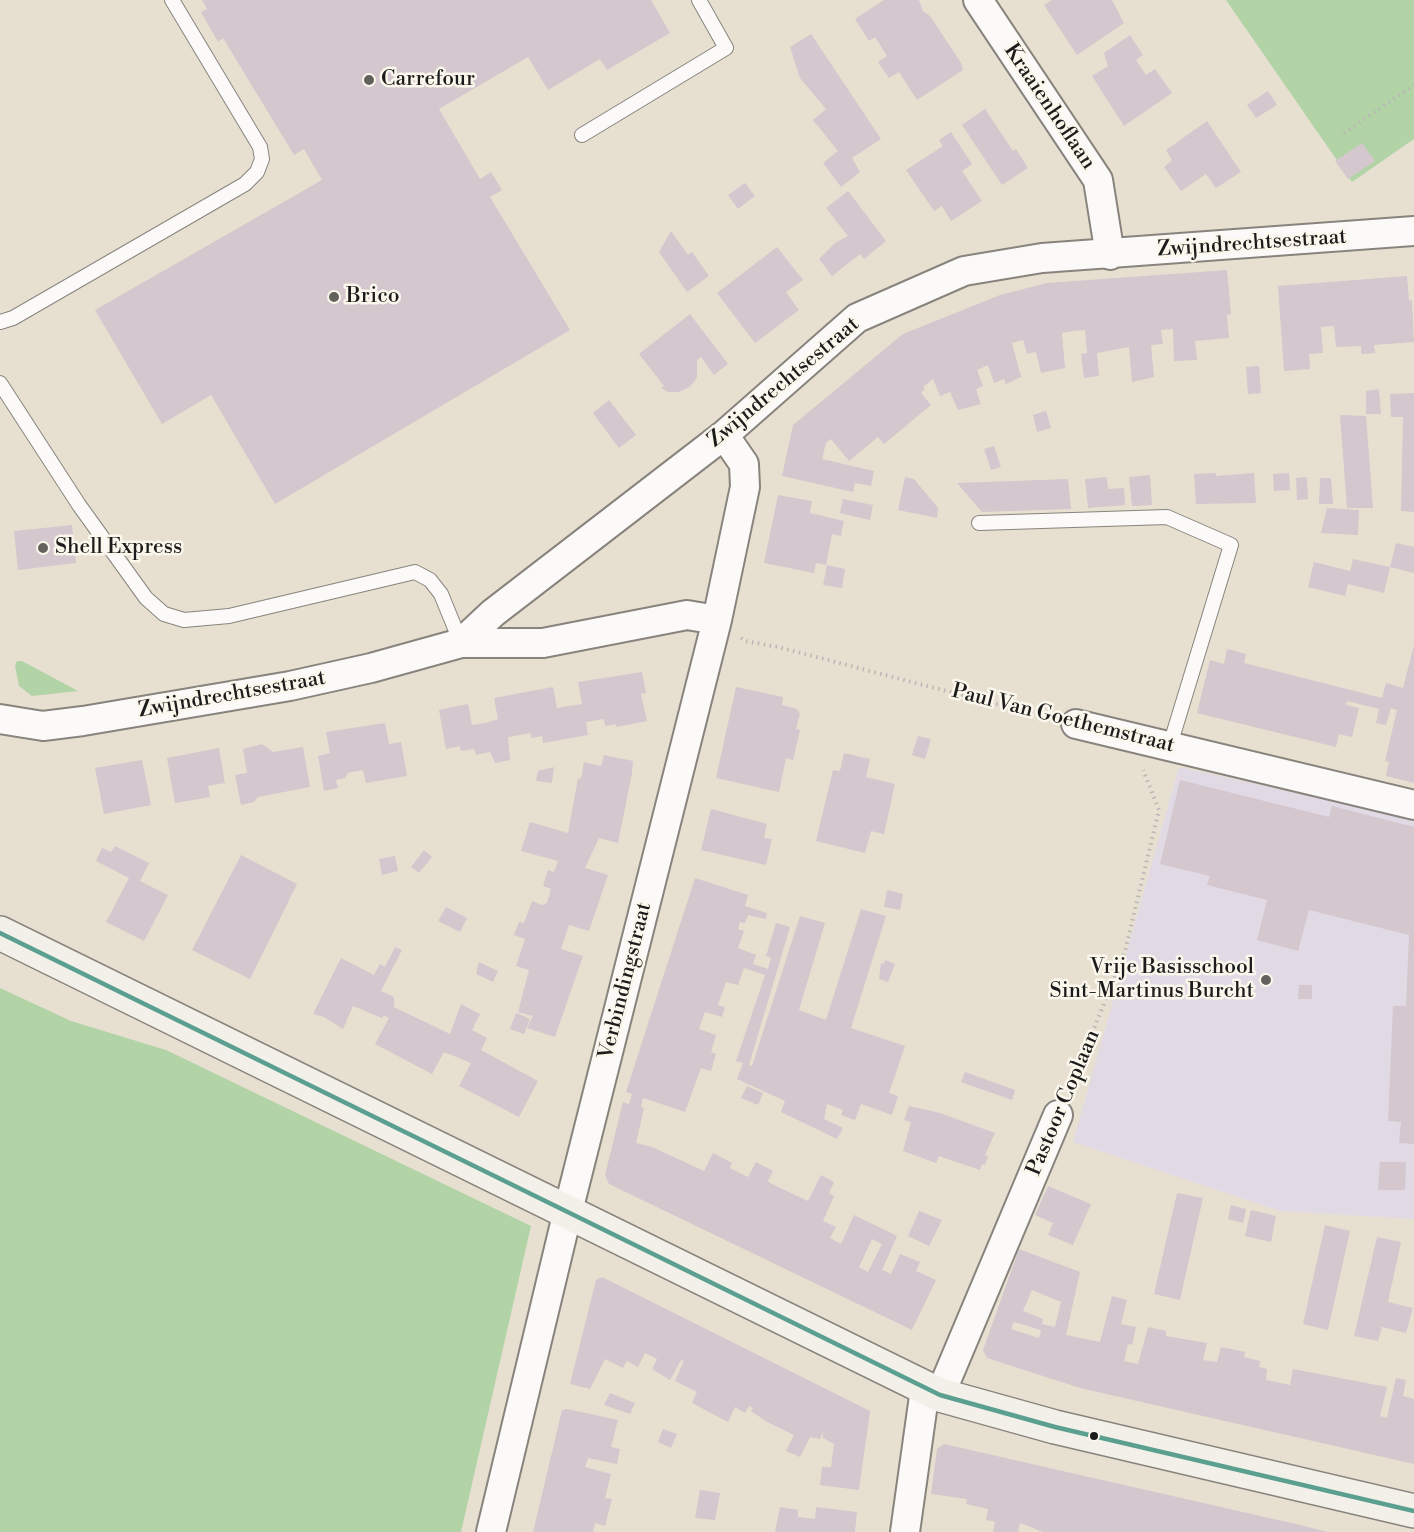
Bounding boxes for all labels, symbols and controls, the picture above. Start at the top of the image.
street label: Kraaienhoflaan [998,39,1100,175]
place label: Carrefour [381,67,475,93]
marker: Carrefour [362,73,376,87]
street label: Zwijndrechtsestraat [1156,225,1348,263]
place label: Brico [346,284,400,310]
marker: Brico [327,290,341,304]
street label: Zwijndrechtsestraat [703,312,865,454]
place label: Shell Express [55,535,182,561]
marker: Shell Express [36,541,50,555]
street label: Zwijndrechtsestraat [136,666,328,724]
street label: Paul Van Goethemstraat [949,679,1177,759]
street label: Verbindingstraat [594,900,658,1062]
place label: Vrije Basisschool Sint-Martinus Burcht [1050,955,1254,1005]
marker: Vrije Basisschool Sint-Martinus Burcht [1259,973,1273,987]
street label: Pastoor Coplaan [1022,1026,1106,1180]
unlabelled marker [1088,1430,1100,1442]

